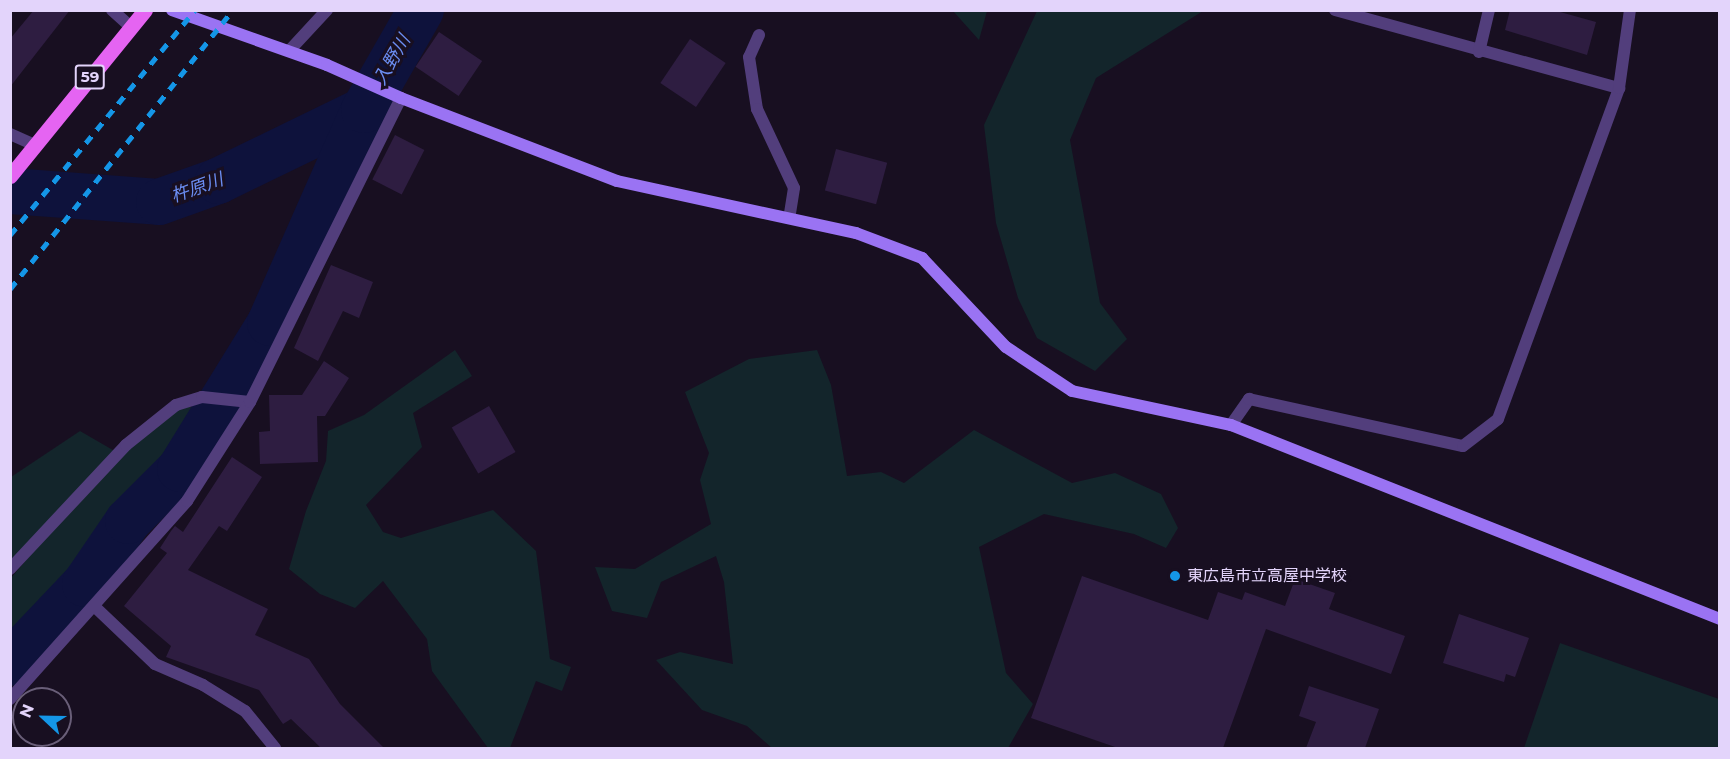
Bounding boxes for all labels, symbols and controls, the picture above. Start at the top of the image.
water label: 入野川 [369,31,415,89]
road number: 59 [74,65,106,89]
water label: 杵原川 [168,169,226,207]
place label: 東広島市立高屋中学校 [1187,566,1347,586]
marker: 東広島市立高屋中学校 [1168,569,1182,583]
north arrow [12,687,72,747]
text: N [15,701,38,720]

